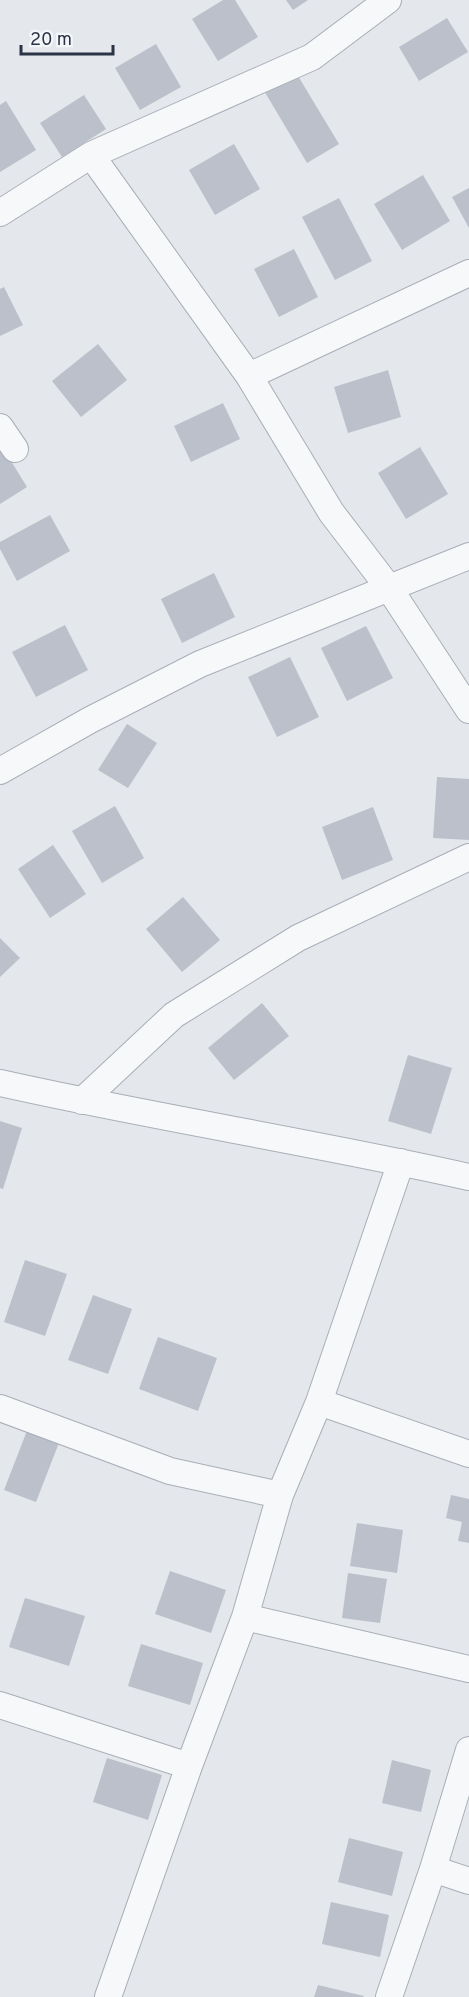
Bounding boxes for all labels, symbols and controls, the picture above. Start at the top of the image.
scale bar [21,18,112,56]
text: 20 m [30,29,72,52]

